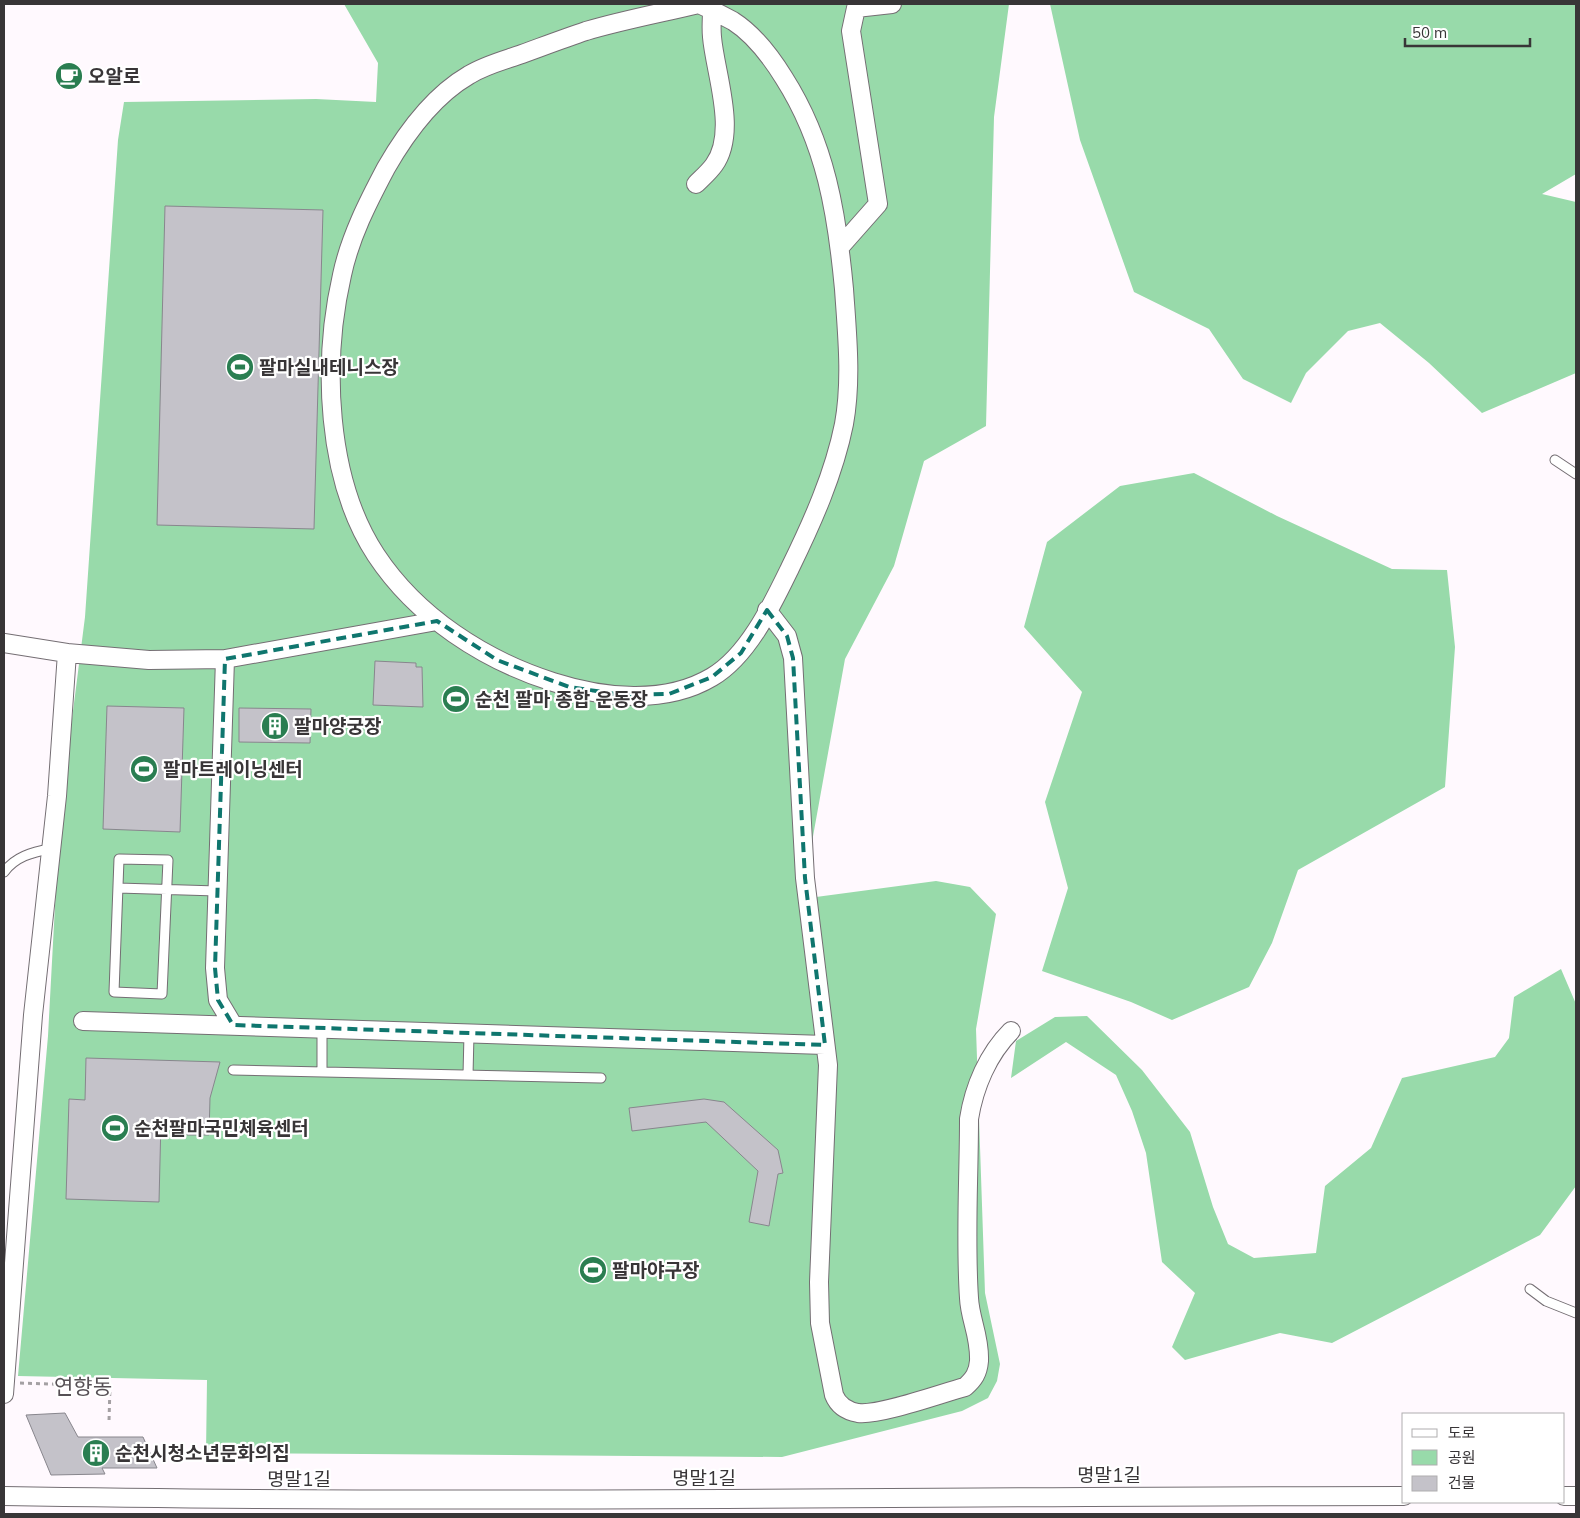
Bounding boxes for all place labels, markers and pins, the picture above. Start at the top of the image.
cafe icon: 오알로 [54,61,84,91]
place label: 오알로 [88,64,140,88]
sports icon: 팔마실내테니스장 [225,352,255,382]
place label: 팔마실내테니스장 [259,355,399,379]
sports icon: 순천 팔마 종합 운동장 [441,684,471,714]
place label: 순천 팔마 종합 운동장 [475,687,648,711]
building icon: 팔마양궁장 [260,711,290,741]
place label: 팔마양궁장 [294,714,381,738]
sports icon: 팔마트레이닝센터 [129,754,159,784]
place label: 팔마트레이닝센터 [163,757,303,781]
sports icon: 순천팔마국민체육센터 [100,1113,130,1143]
place label: 순천팔마국민체육센터 [134,1116,309,1140]
sports icon: 팔마야구장 [578,1255,608,1285]
place label: 팔마야구장 [612,1258,699,1282]
building icon: 순천시청소년문화의집 [81,1438,111,1468]
place label: 순천시청소년문화의집 [115,1441,290,1465]

